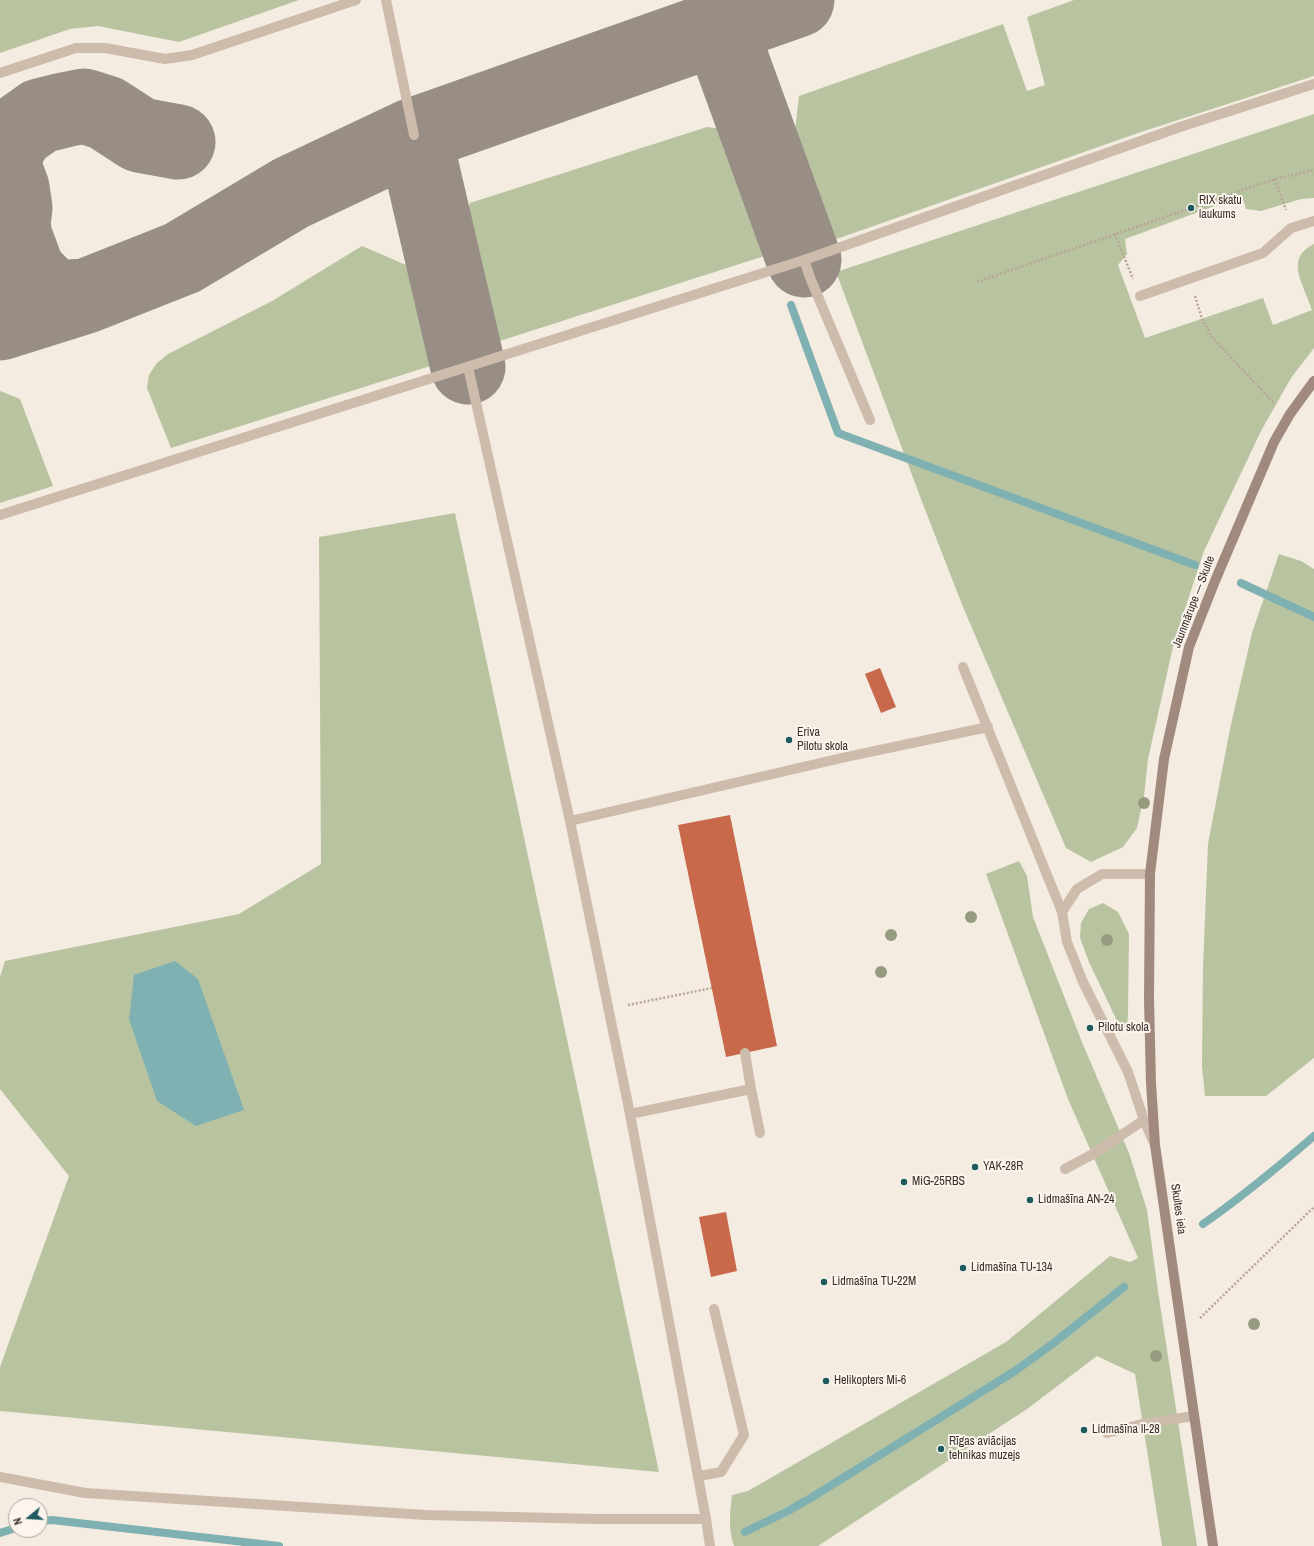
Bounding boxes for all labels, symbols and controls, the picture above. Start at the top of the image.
place label: RIX skatu laukums [1199,194,1242,222]
marker: RIX skatu laukums [1186,203,1196,213]
street label: Jaunmārupe — Skulte [1170,554,1218,650]
place label: Eriva Pilotu skola [797,726,848,754]
marker: Eriva Pilotu skola [784,735,794,745]
place label: Pilotu skola [1098,1021,1149,1035]
marker: Pilotu skola [1085,1023,1095,1033]
place label: YAK-28R [983,1160,1023,1174]
marker: YAK-28R [970,1162,980,1172]
place label: MiG-25RBS [912,1175,965,1189]
marker: MiG-25RBS [899,1177,909,1187]
street label: Skultes iela [1167,1183,1189,1235]
place label: Lidmašīna AN-24 [1038,1193,1115,1207]
marker: Lidmašīna AN-24 [1025,1195,1035,1205]
place label: Lidmašīna TU-134 [971,1261,1052,1275]
marker: Lidmašīna TU-134 [958,1263,968,1273]
place label: Lidmašīna TU-22M [832,1275,916,1289]
marker: Lidmašīna TU-22M [819,1277,829,1287]
place label: Helikopters Mi-6 [834,1374,906,1388]
marker: Helikopters Mi-6 [821,1376,831,1386]
place label: Lidmašīna Il-28 [1092,1423,1160,1437]
marker: Lidmašīna Il-28 [1079,1425,1089,1435]
place label: Rīgas aviācijas tehnikas muzejs [949,1435,1020,1463]
marker: Rīgas aviācijas tehnikas muzejs [936,1444,946,1454]
north arrow [8,1498,48,1538]
text: N [10,1516,25,1527]

